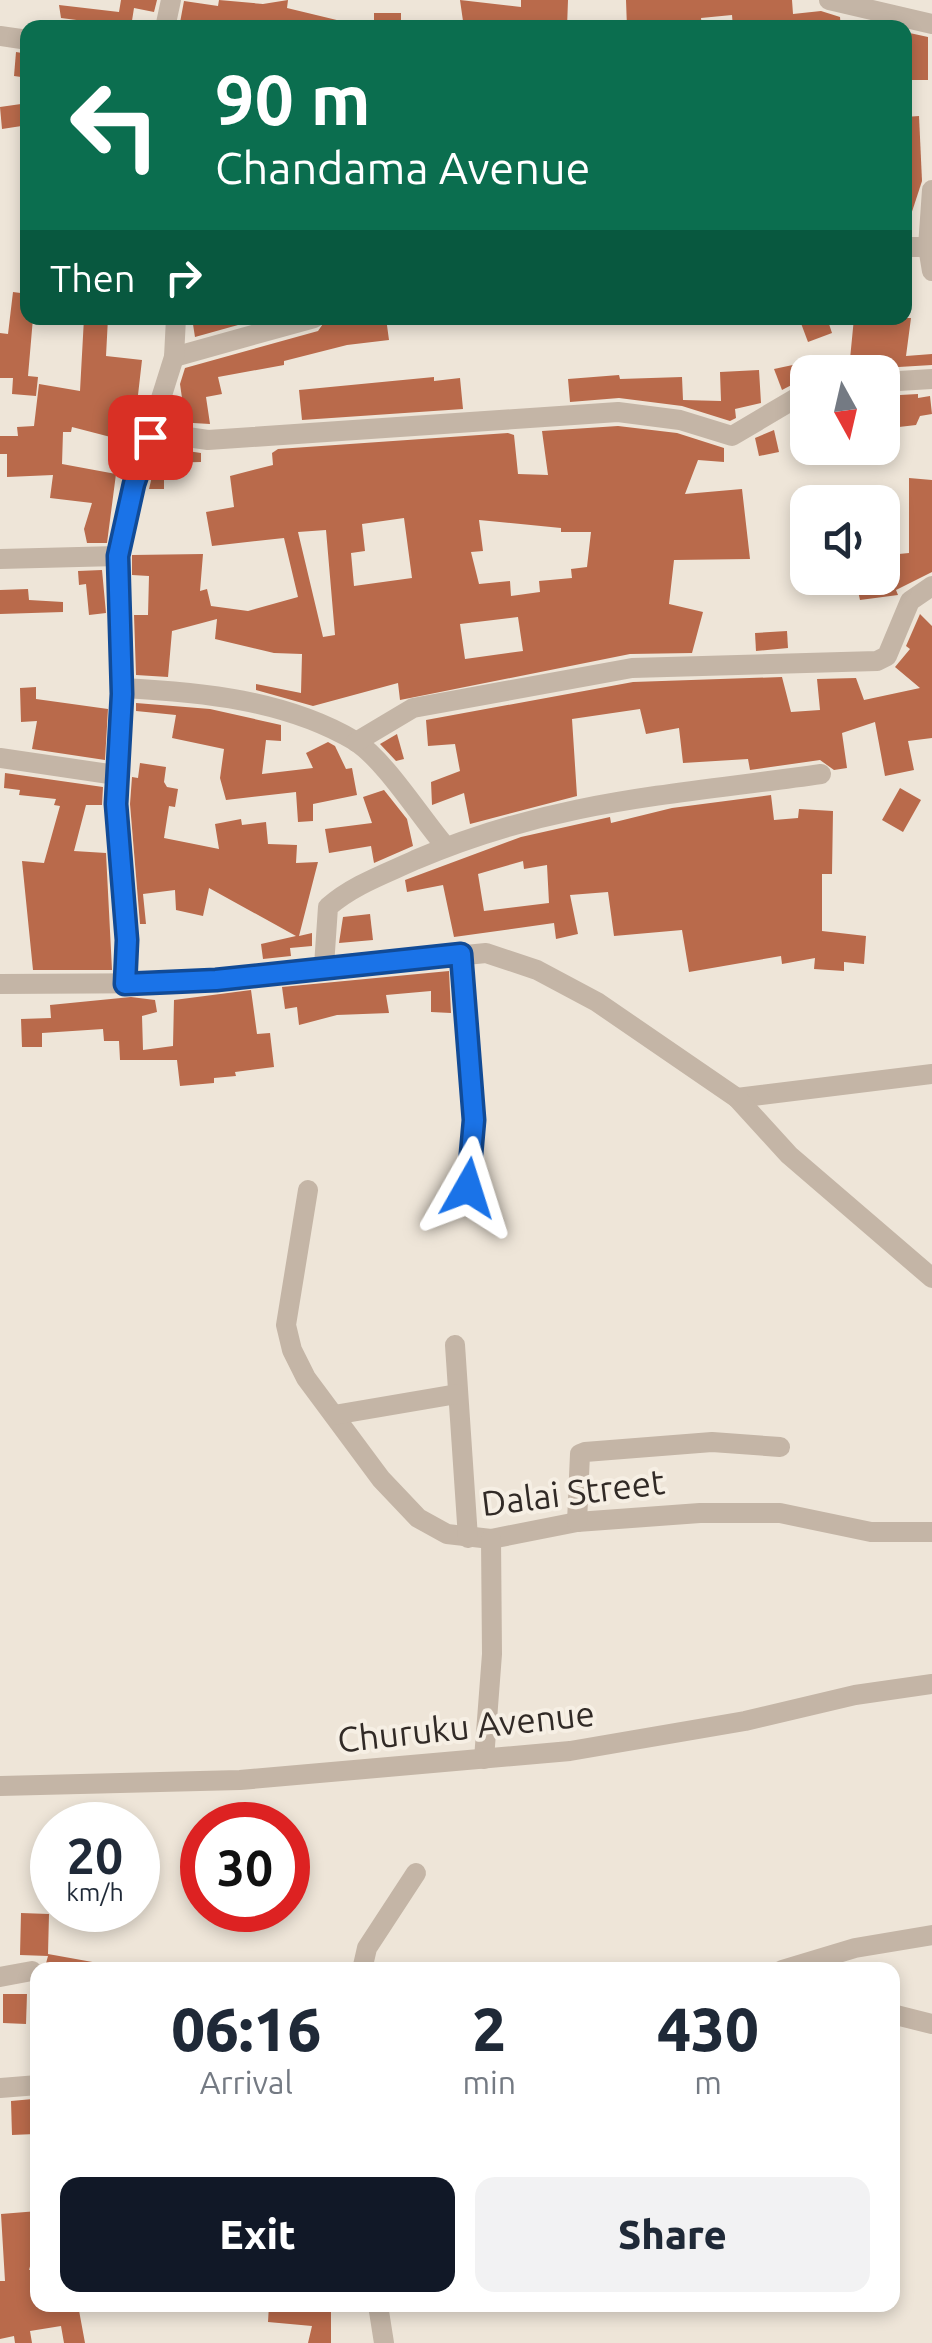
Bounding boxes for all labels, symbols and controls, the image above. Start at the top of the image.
icon: left [50,60,180,190]
text: 90 m [215,60,371,138]
text: Chandama Avenue [215,142,590,193]
icon: right [156,250,211,305]
text: Then [50,257,136,299]
north arrow [790,355,900,465]
map controls [790,355,900,595]
pin [108,395,193,480]
icon: arrive [123,410,178,465]
button: sound [790,485,900,595]
position arrow [416,1136,520,1240]
street label: Dalai Street [479,1461,667,1523]
street label: Churuku Avenue [335,1693,596,1759]
speed limit sign: 30 [180,1802,310,1932]
text: 20 [67,1827,123,1883]
text: km/h [66,1878,124,1906]
text: 06:16 [171,1995,321,2062]
text: 2 [472,1995,506,2062]
text: 430 [657,1995,759,2062]
text: Arrival [200,2064,293,2100]
text: min [462,2064,516,2100]
text: m [694,2064,722,2100]
button: Exit [60,2177,455,2292]
button: Share [475,2177,870,2292]

